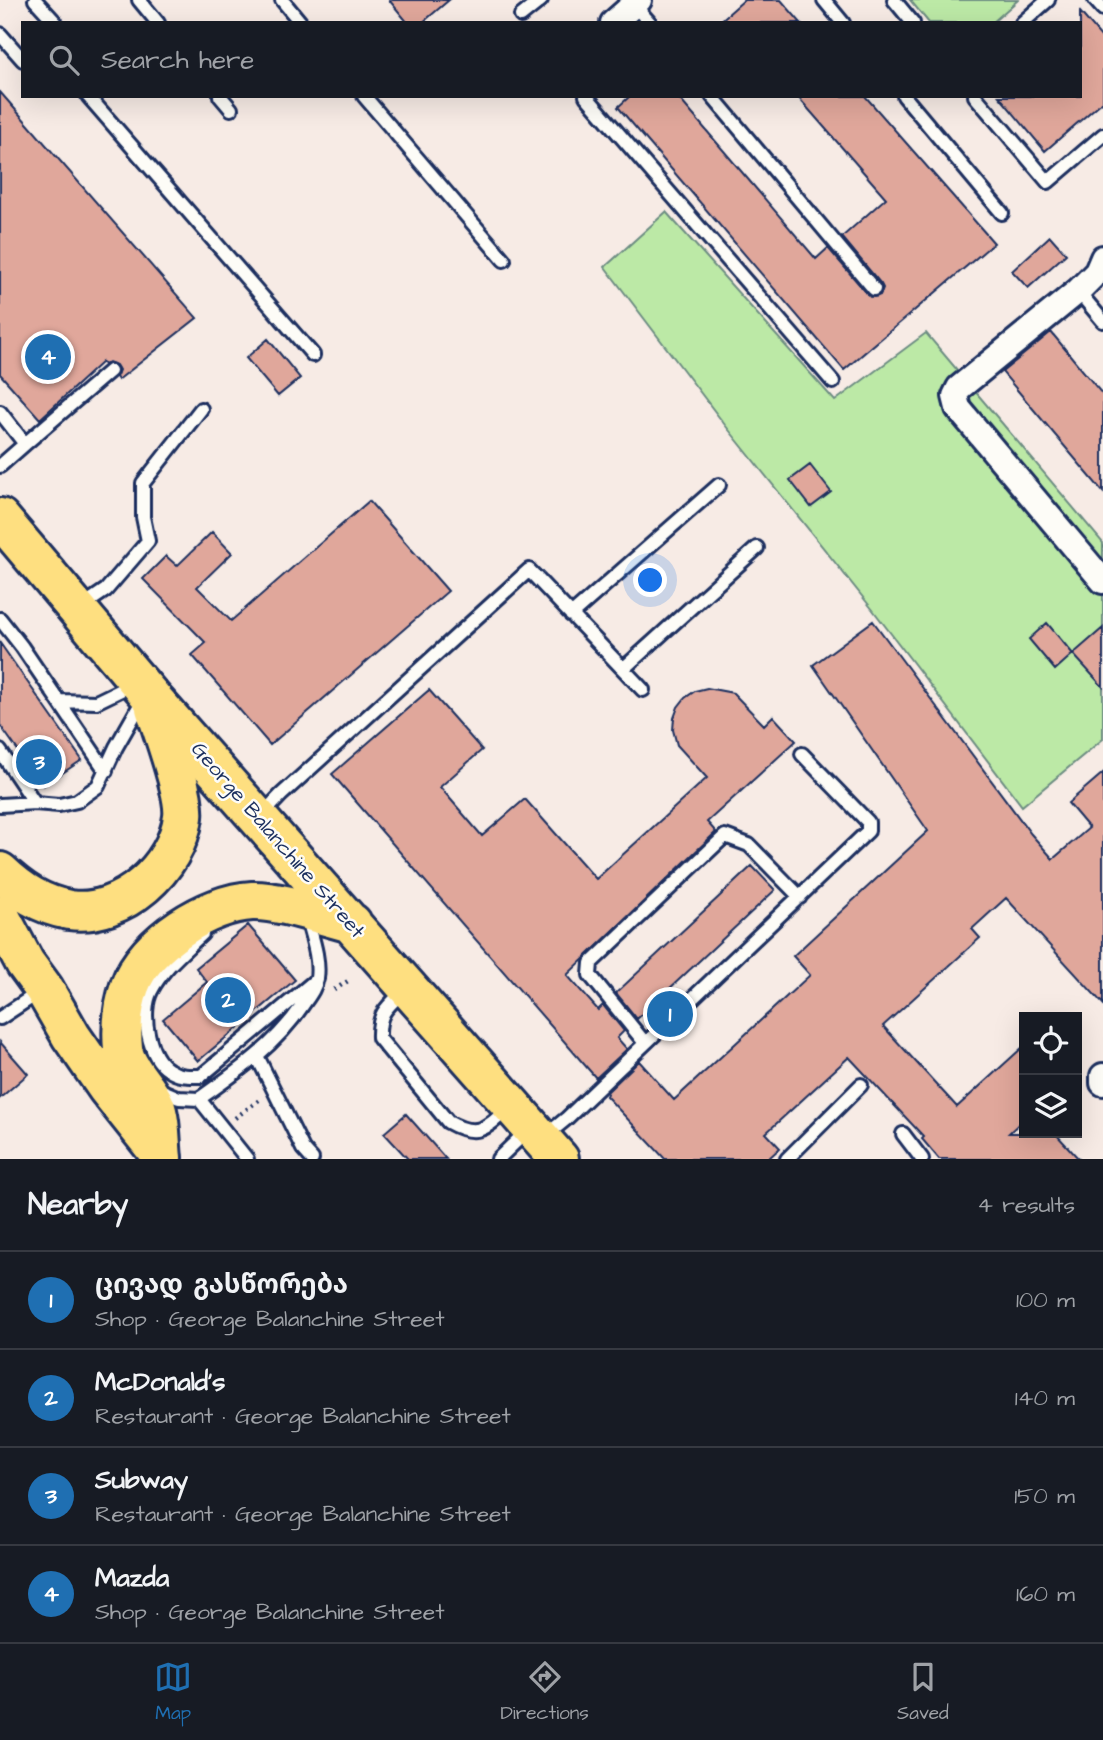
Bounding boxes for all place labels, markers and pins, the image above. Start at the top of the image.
pin: 4 [25,331,71,383]
pin: 3 [16,736,62,788]
pin: 2 [205,974,251,1026]
pin: 1 [647,988,693,1040]

